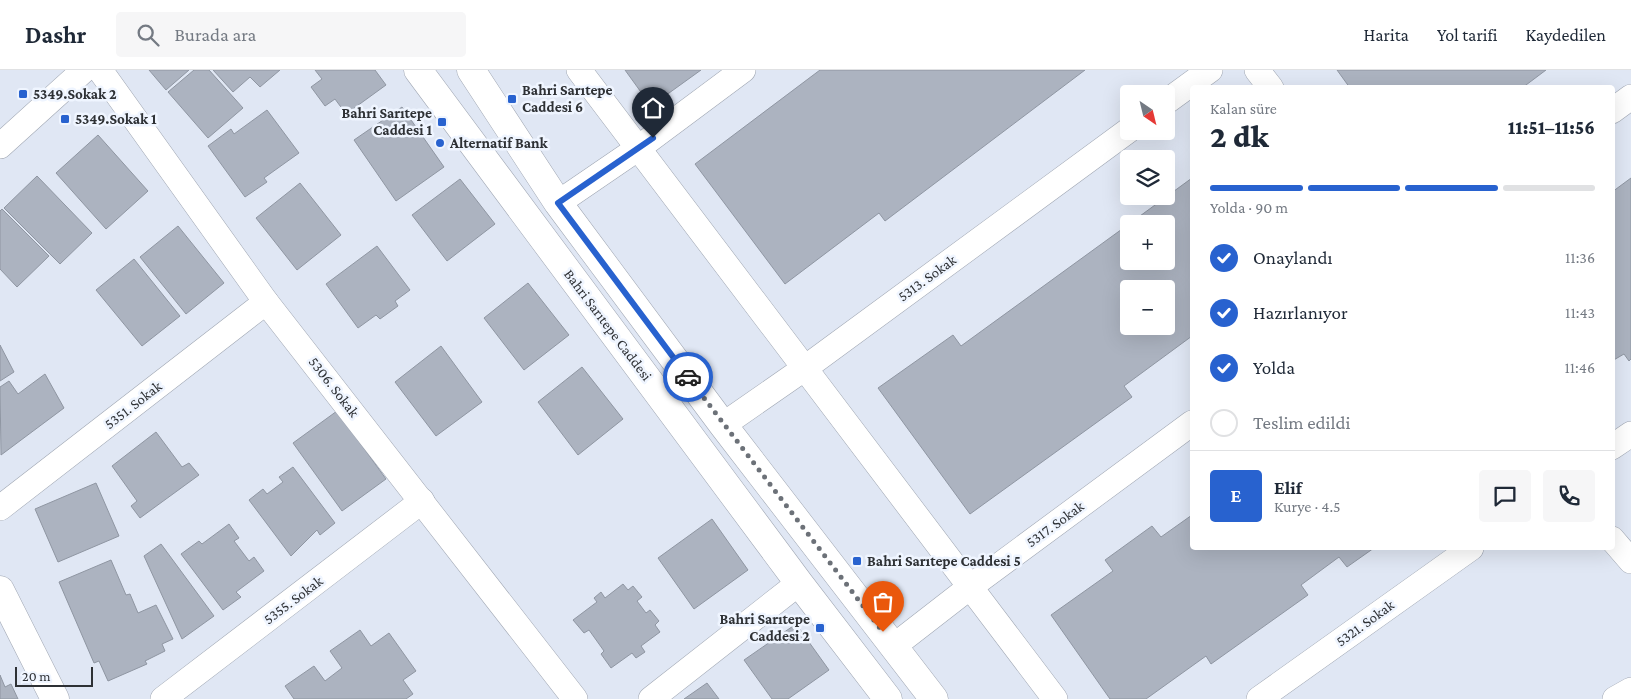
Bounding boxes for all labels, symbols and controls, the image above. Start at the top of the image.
search box [116,12,466,57]
text: Dashr [25,21,86,48]
icon: search [134,21,162,49]
text: Burada ara [174,24,256,45]
text: Harita [1363,25,1409,45]
text: Yol tarifi [1437,25,1498,45]
text: Kaydedilen [1526,25,1606,45]
place label: Bahri Sarıtepe Caddesi 6 [522,82,613,115]
north arrow [1120,85,1175,140]
map controls [1120,85,1175,335]
place label: 5349.Sokak 2 [33,86,117,102]
pin [632,87,674,138]
marker: 5349.Sokak 2 [17,88,29,100]
marker: Bahri Sarıtepe Caddesi 6 [506,93,518,105]
icon: home [639,94,667,122]
text: Kalan süre [1210,100,1277,117]
place label: Bahri Sarıtepe Caddesi 1 [341,105,432,138]
place label: 5349.Sokak 1 [75,111,157,127]
marker: 5349.Sokak 1 [59,113,71,125]
marker: Bahri Sarıtepe Caddesi 1 [436,116,448,128]
text: 11:51–11:56 [1508,117,1595,138]
text: 2 dk [1210,118,1269,154]
place label: Alternatif Bank [449,135,549,151]
marker: Alternatif Bank [434,137,446,149]
button: layers [1120,150,1175,205]
text: Yolda · 90 m [1210,199,1288,216]
button: + [1120,215,1175,270]
icon: check [1210,244,1238,272]
text: Onaylandı [1253,247,1332,268]
text: 11:36 [1565,249,1595,266]
street label: 5313. Sokak [895,251,960,304]
street label: Bahri Sarıtepe Caddesi [560,266,655,384]
button: − [1120,280,1175,335]
icon: check [1210,299,1238,327]
text: Hazırlanıyor [1253,302,1348,323]
text: 11:43 [1565,304,1595,321]
courier [663,352,713,402]
street label: 5306. Sokak [306,354,363,421]
icon: check [1210,354,1238,382]
text: Yolda [1253,357,1295,378]
text: 11:46 [1564,359,1595,376]
icon: car [674,363,702,391]
street label: 5351. Sokak [101,377,165,432]
text: Teslim edildi [1253,412,1351,433]
button: chat [1479,470,1531,522]
button: phone [1543,470,1595,522]
text: Elif [1274,477,1302,498]
text: E [1231,485,1241,506]
street label: 5317. Sokak [1023,497,1088,550]
text: Kurye · 4.5 [1274,498,1341,515]
place label: Bahri Sarıtepe Caddesi 5 [867,553,1021,569]
marker: Bahri Sarıtepe Caddesi 5 [851,555,863,567]
street label: 5355. Sokak [260,572,326,627]
pin [862,581,904,632]
icon: bag [869,588,897,616]
street label: 5321. Sokak [1333,596,1398,649]
place label: Bahri Sarıtepe Caddesi 2 [719,611,810,644]
marker: Bahri Sarıtepe Caddesi 2 [814,622,826,634]
scale bar [15,664,92,687]
text: 20 m [22,668,50,684]

